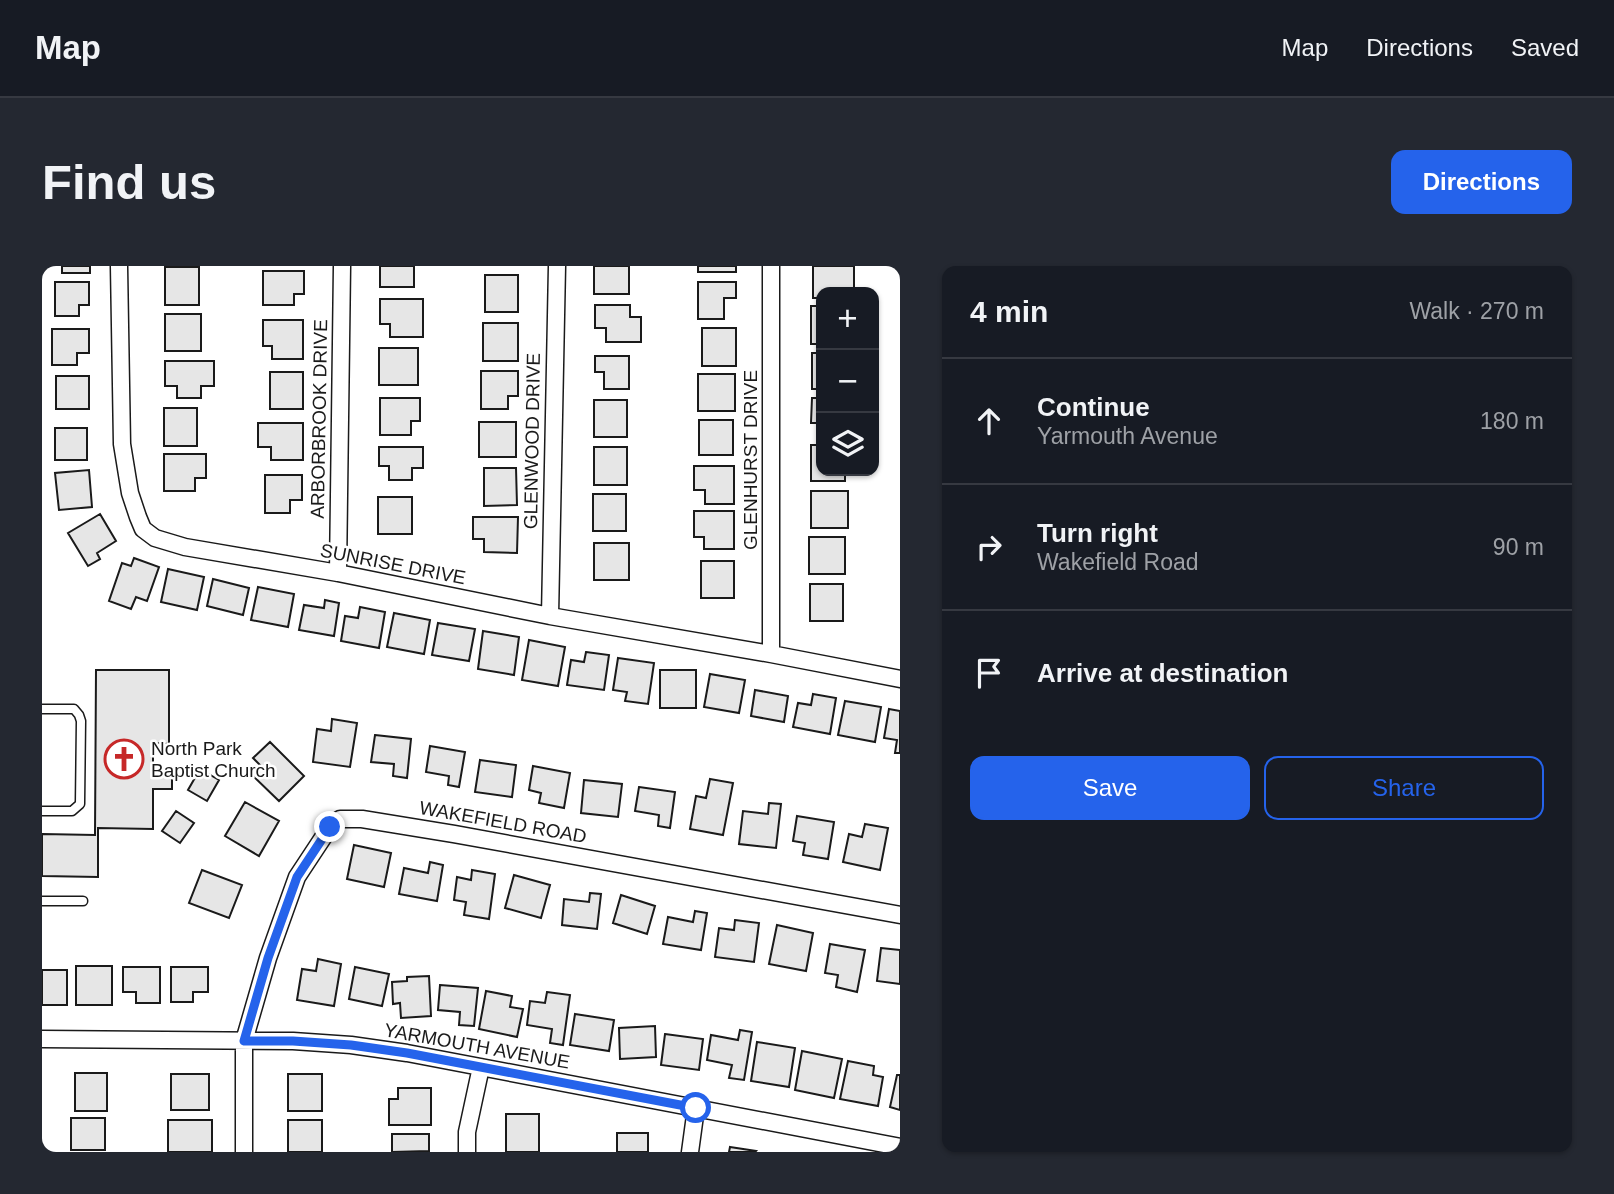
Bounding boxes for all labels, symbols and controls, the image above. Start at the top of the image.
text: Map [35,29,101,66]
text: Map [1282,34,1328,61]
text: Directions [1366,34,1473,61]
text: Saved [1511,34,1579,61]
button: Directions [1391,150,1572,214]
text: Find us [42,155,216,209]
map controls [816,287,879,476]
button: + [816,287,879,350]
text: 4 min [970,295,1048,328]
text: Walk · 270 m [1409,298,1544,324]
street label: ARBORBROOK DRIVE [307,319,331,519]
button: − [816,350,879,413]
street label: GLENWOOD DRIVE [520,353,544,529]
street label: GLENHURST DRIVE [740,370,761,550]
text: Continue [1037,392,1150,422]
icon: ahead [970,402,1008,440]
text: 180 m [1480,408,1544,434]
button: layers [816,413,879,476]
text: Yarmouth Avenue [1037,423,1218,449]
text: Turn right [1037,518,1158,548]
icon: right [970,528,1008,566]
text: 90 m [1493,534,1544,560]
street label: SUNRISE DRIVE [318,540,468,588]
text: Wakefield Road [1037,549,1199,575]
icon: arrive [970,654,1008,692]
text: Arrive at destination [1037,658,1288,688]
church icon: North Park Baptist Church [103,738,145,780]
place label: North Park Baptist Church [151,738,276,781]
button: Save [970,756,1250,820]
button: Share [1264,756,1544,820]
street label: WAKEFIELD ROAD [418,797,588,847]
route end [314,811,345,842]
street label: YARMOUTH AVENUE [382,1019,572,1073]
route start [680,1092,711,1123]

